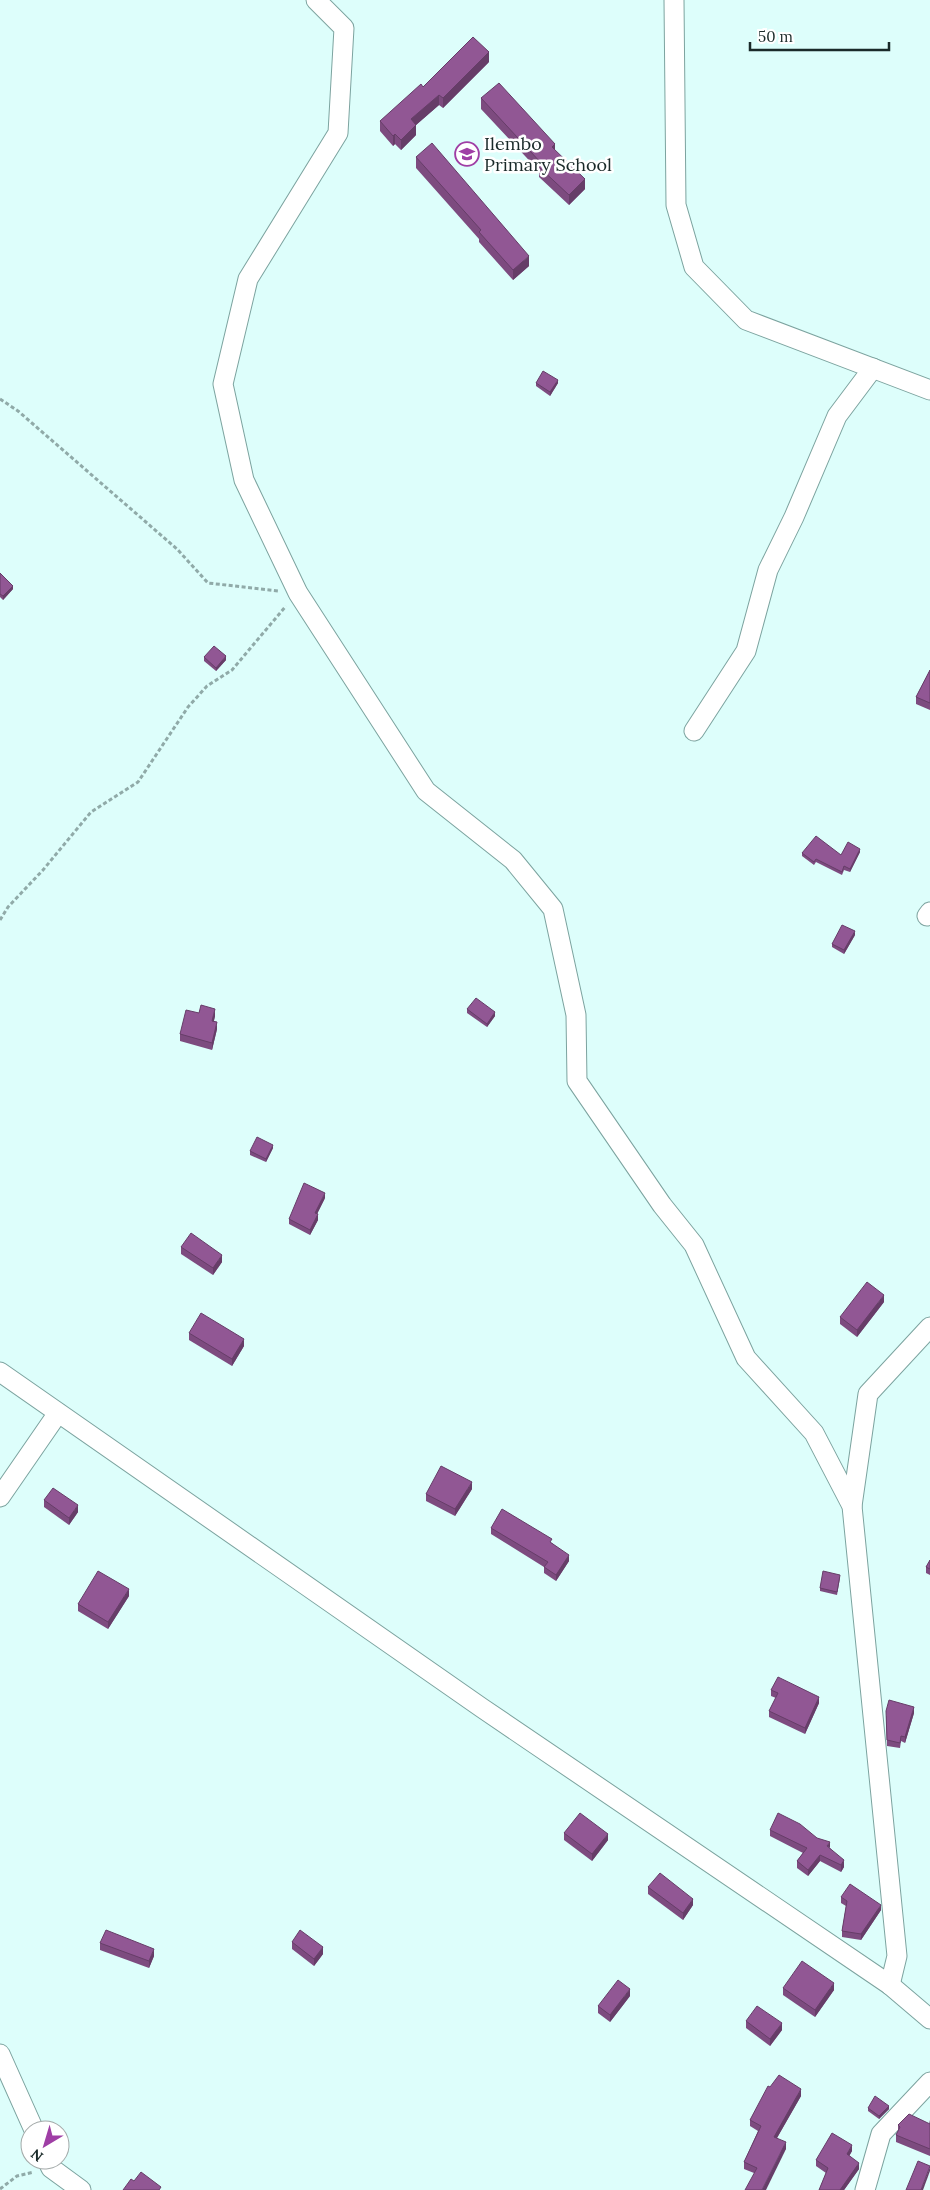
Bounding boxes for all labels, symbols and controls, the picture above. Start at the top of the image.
scale bar [750,20,889,52]
text: 50 m [758,27,793,46]
place label: Ilembo Primary School [484,132,612,176]
school or university icon: Ilembo Primary School [454,141,480,167]
north arrow [20,2120,70,2170]
text: N [27,2145,47,2166]

